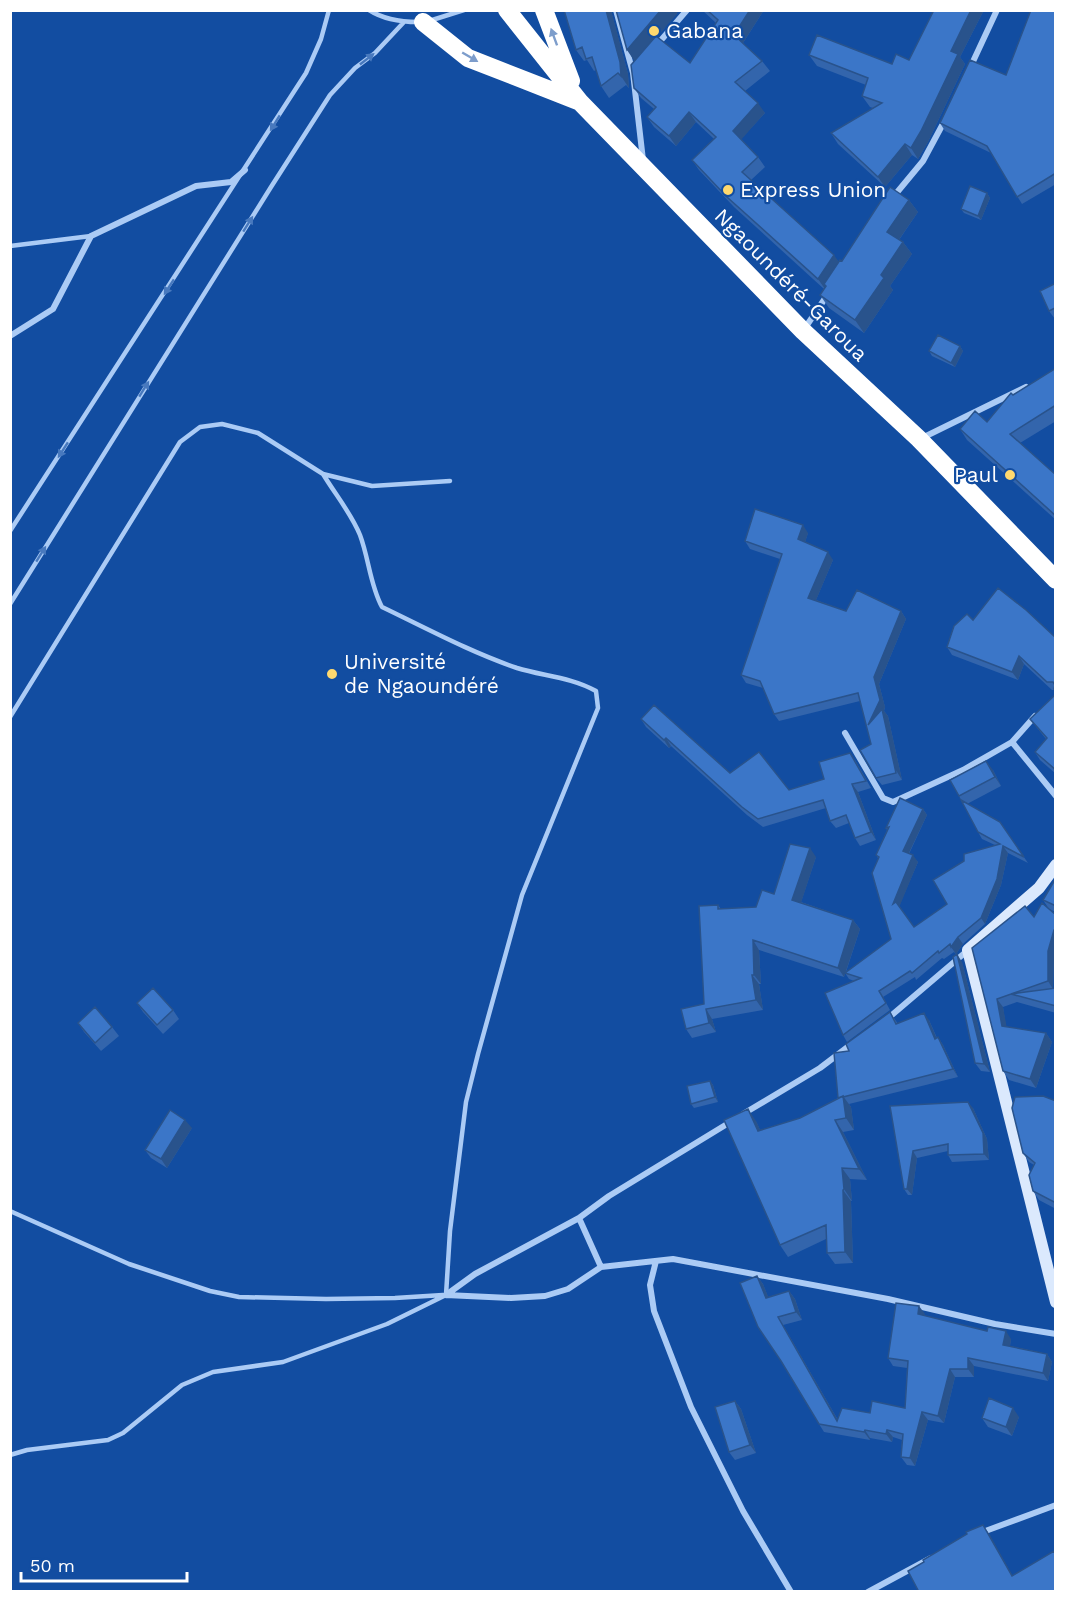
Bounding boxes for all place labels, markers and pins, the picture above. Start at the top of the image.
place label: Gabana [666,18,743,43]
marker: Gabana [647,24,661,38]
place label: Express Union [740,177,886,202]
marker: Express Union [721,183,735,197]
place label: Paul [954,462,999,487]
marker: Paul [1003,468,1017,482]
place label: Université de Ngaoundéré [344,649,499,698]
marker: Université de Ngaoundéré [325,667,339,681]

